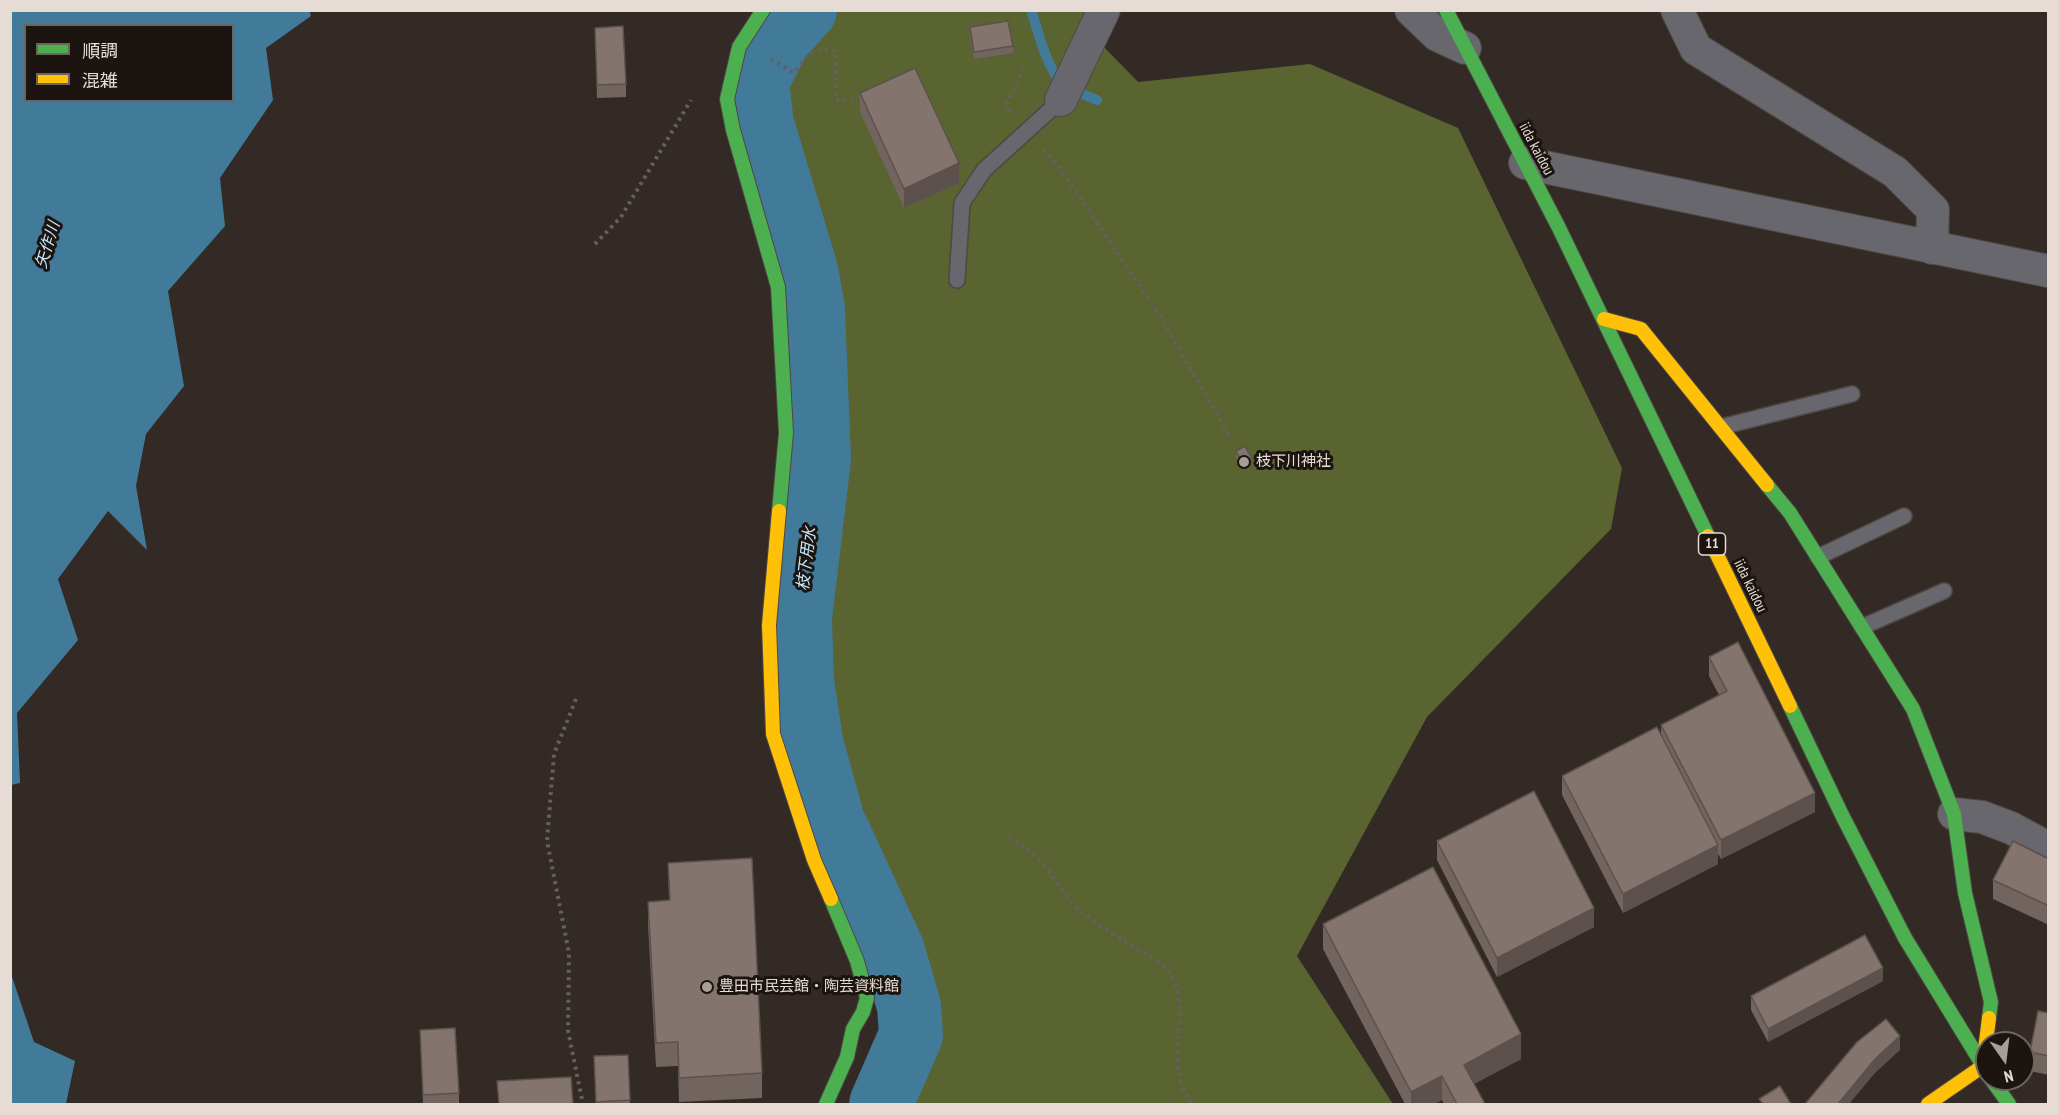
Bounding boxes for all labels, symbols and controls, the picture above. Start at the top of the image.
legend [24,24,234,102]
text: 順調 [82,39,118,62]
text: 混雑 [82,69,118,92]
street label: iida kaidou [1515,120,1557,178]
water label: 矢作川 [32,219,64,271]
place label: 枝下川神社 [1256,453,1331,471]
marker: 枝下川神社 [1237,455,1251,469]
water label: 枝下用水 [794,526,820,592]
road number: 11 [1698,533,1726,555]
street label: iida kaidou [1729,557,1771,615]
place label: 豊田市民芸館・陶芸資料館 [719,978,899,996]
marker: 豊田市民芸館・陶芸資料館 [700,980,714,994]
north arrow [1975,1031,2035,1091]
text: N [2002,1066,2015,1087]

